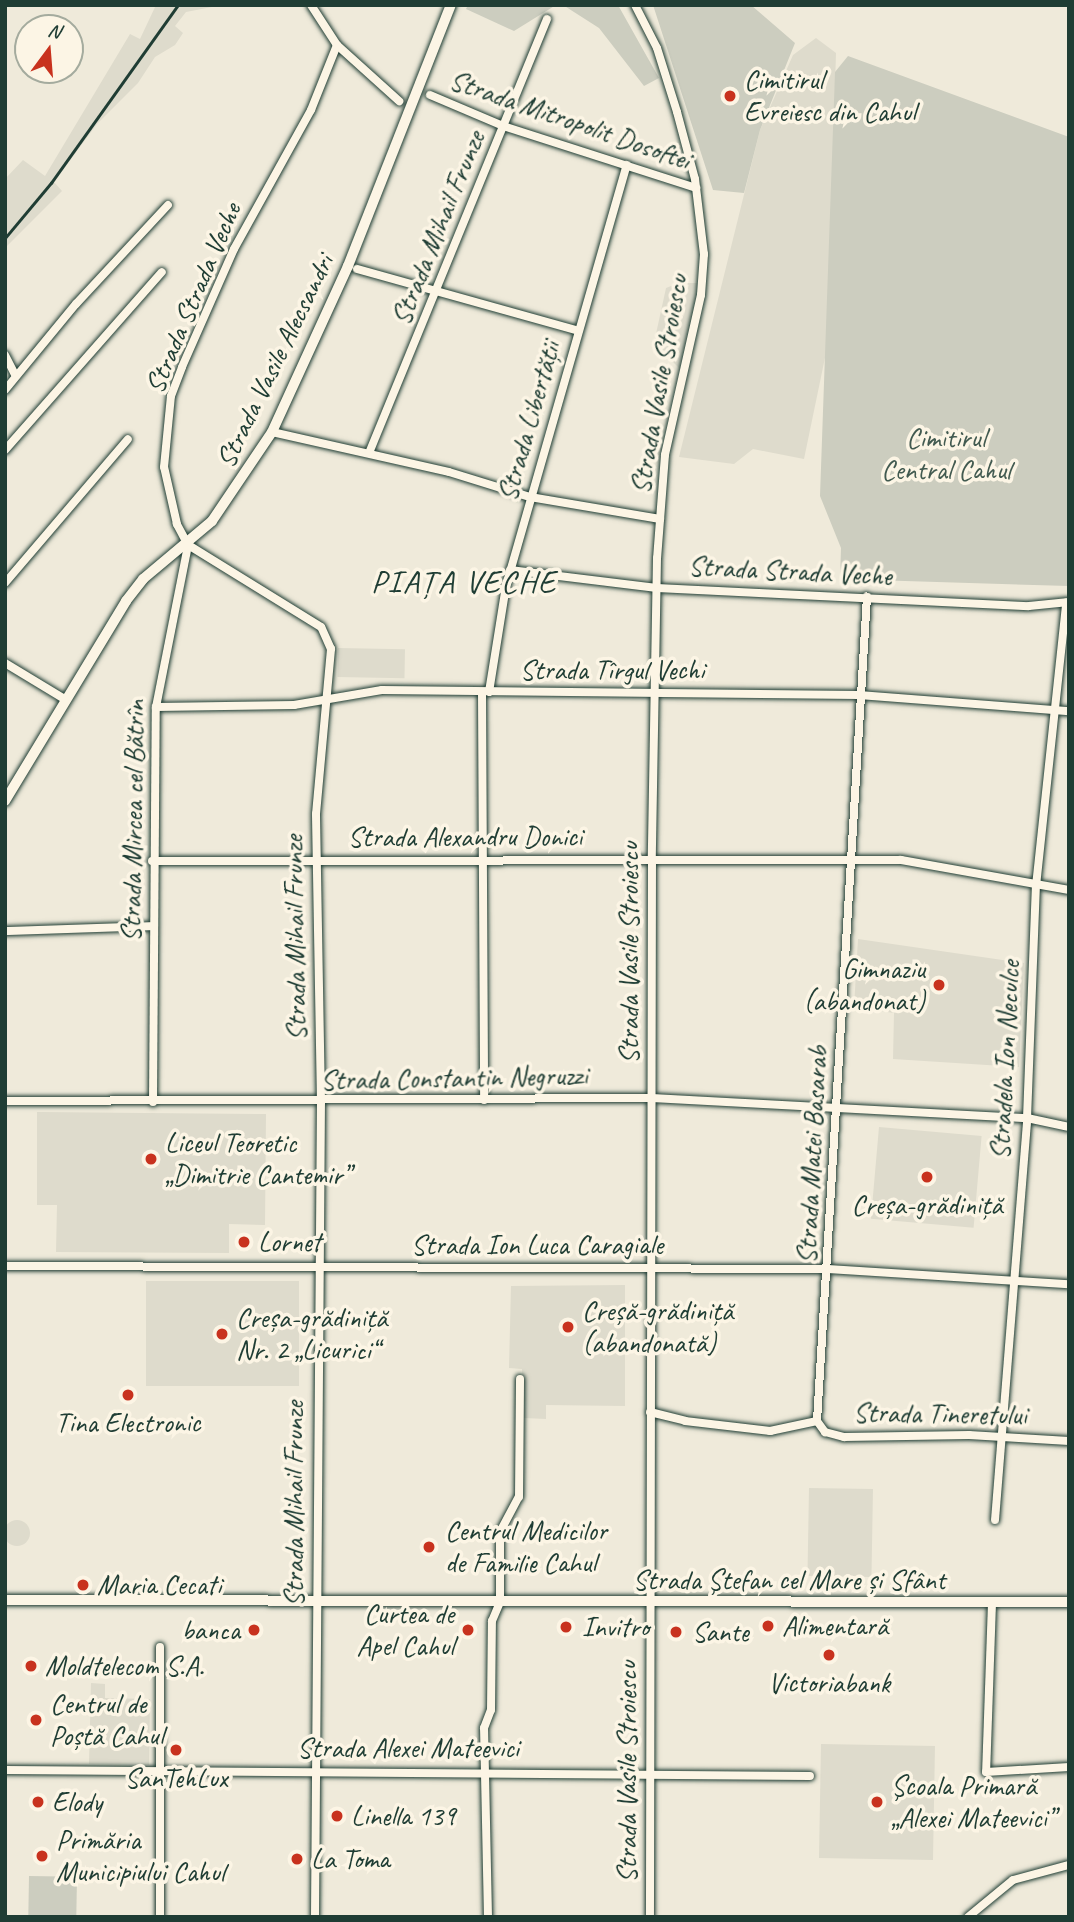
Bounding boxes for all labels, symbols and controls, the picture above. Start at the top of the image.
north arrow [14,14,84,84]
text: N [45,18,63,44]
street label: Strada Mitropolit Dosoftei [445,63,695,177]
place label: Cimitirul Evreiesc din Cahul [744,63,917,129]
marker: Cimitirul Evreiesc din Cahul [722,88,738,104]
street label: Strada Mihail Frunze [384,127,492,329]
street label: Strada Strada Veche [138,198,248,398]
street label: Strada Vasile Alecsandri [209,249,341,473]
street label: Strada Vasile Stroiescu [623,272,695,496]
street label: Strada Libertății [490,337,568,505]
park label: Cimitirul Central Cahul [881,421,1011,487]
street label: Strada Strada Veche [688,549,892,593]
district label: PIAȚA VECHE [372,563,556,601]
street label: Strada Tîrgul Vechi [520,653,704,687]
street label: Strada Mircea cel Bătrîn [114,700,152,942]
street label: Strada Alexandru Donici [348,820,582,854]
street label: Strada Mihail Frunze [276,835,314,1041]
street label: Strada Vasile Stroiescu [612,842,646,1064]
place label: Gimnaziu (abandonat) [803,952,925,1018]
street label: Stradela Ion Neculce [983,959,1027,1161]
marker: Gimnaziu (abandonat) [931,977,947,993]
street label: Strada Matei Basarab [789,1045,835,1265]
street label: Strada Constantin Negruzzi [321,1059,587,1097]
place label: Liceul Teoretic „Dimitrie Cantemir” [165,1126,351,1192]
marker: Liceul Teoretic „Dimitrie Cantemir” [143,1151,159,1167]
marker: Creșa-grădiniță [919,1169,935,1185]
place label: Creșa-grădiniță [851,1188,1003,1222]
place label: Lornet [258,1225,321,1259]
street label: Strada Ion Luca Caragiale [411,1228,663,1262]
marker: Lornet [236,1234,252,1250]
place label: Creșă-grădiniță (abandonată) [582,1294,733,1360]
place label: Creșa-grădiniță Nr. 2 „Licurici“ [236,1301,387,1367]
marker: Creșă-grădiniță (abandonată) [560,1319,576,1335]
marker: Creșa-grădiniță Nr. 2 „Licurici“ [214,1326,230,1342]
marker: Tina Electronic [120,1387,136,1403]
street label: Strada Tineretului [853,1396,1027,1432]
street label: Strada Mihail Frunze [277,1402,311,1606]
place label: Tina Electronic [56,1406,200,1440]
place label: Centrul Medicilor de Familie Cahul [445,1514,606,1580]
marker: Centrul Medicilor de Familie Cahul [419,1537,439,1557]
street label: Strada Ștefan cel Mare și Sfânt [633,1563,945,1597]
place label: Maria Cecati [97,1568,221,1602]
marker: Maria Cecati [75,1577,91,1593]
place label: Curtea de Apel Cahul [355,1597,454,1663]
place label: Alimentară [782,1609,888,1643]
place label: Invitro [582,1610,649,1644]
place label: banca [182,1613,240,1647]
place label: Sante [692,1615,749,1649]
marker: Invitro [556,1617,576,1637]
marker: Alimentară [760,1618,776,1634]
marker: banca [246,1622,262,1638]
marker: Curtea de Apel Cahul [460,1622,476,1638]
marker: Sante [666,1622,686,1642]
marker: Victoriabank [821,1647,837,1663]
place label: Moldtelecom S.A. [45,1649,204,1683]
marker: Moldtelecom S.A. [23,1658,39,1674]
street label: Strada Vasile Stroiescu [610,1661,644,1883]
place label: Victoriabank [768,1666,890,1700]
place label: Centrul de Poștă Cahul [50,1687,163,1753]
marker: Centrul de Poștă Cahul [28,1712,44,1728]
street label: Strada Alexei Mateevici [296,1731,520,1765]
marker: SanTehLux [168,1742,184,1758]
place label: SanTehLux [124,1761,228,1795]
place label: Școala Primară „Alexei Mateevici” [891,1769,1055,1835]
place label: Elody [52,1785,102,1819]
marker: Elody [30,1794,46,1810]
marker: Școala Primară „Alexei Mateevici” [869,1794,885,1810]
place label: Linella 139 [351,1799,456,1833]
marker: Linella 139 [329,1808,345,1824]
place label: Primăria Municipiului Cahul [56,1823,226,1889]
place label: La Toma [311,1842,389,1876]
marker: Primăria Municipiului Cahul [34,1848,50,1864]
marker: La Toma [289,1851,305,1867]

